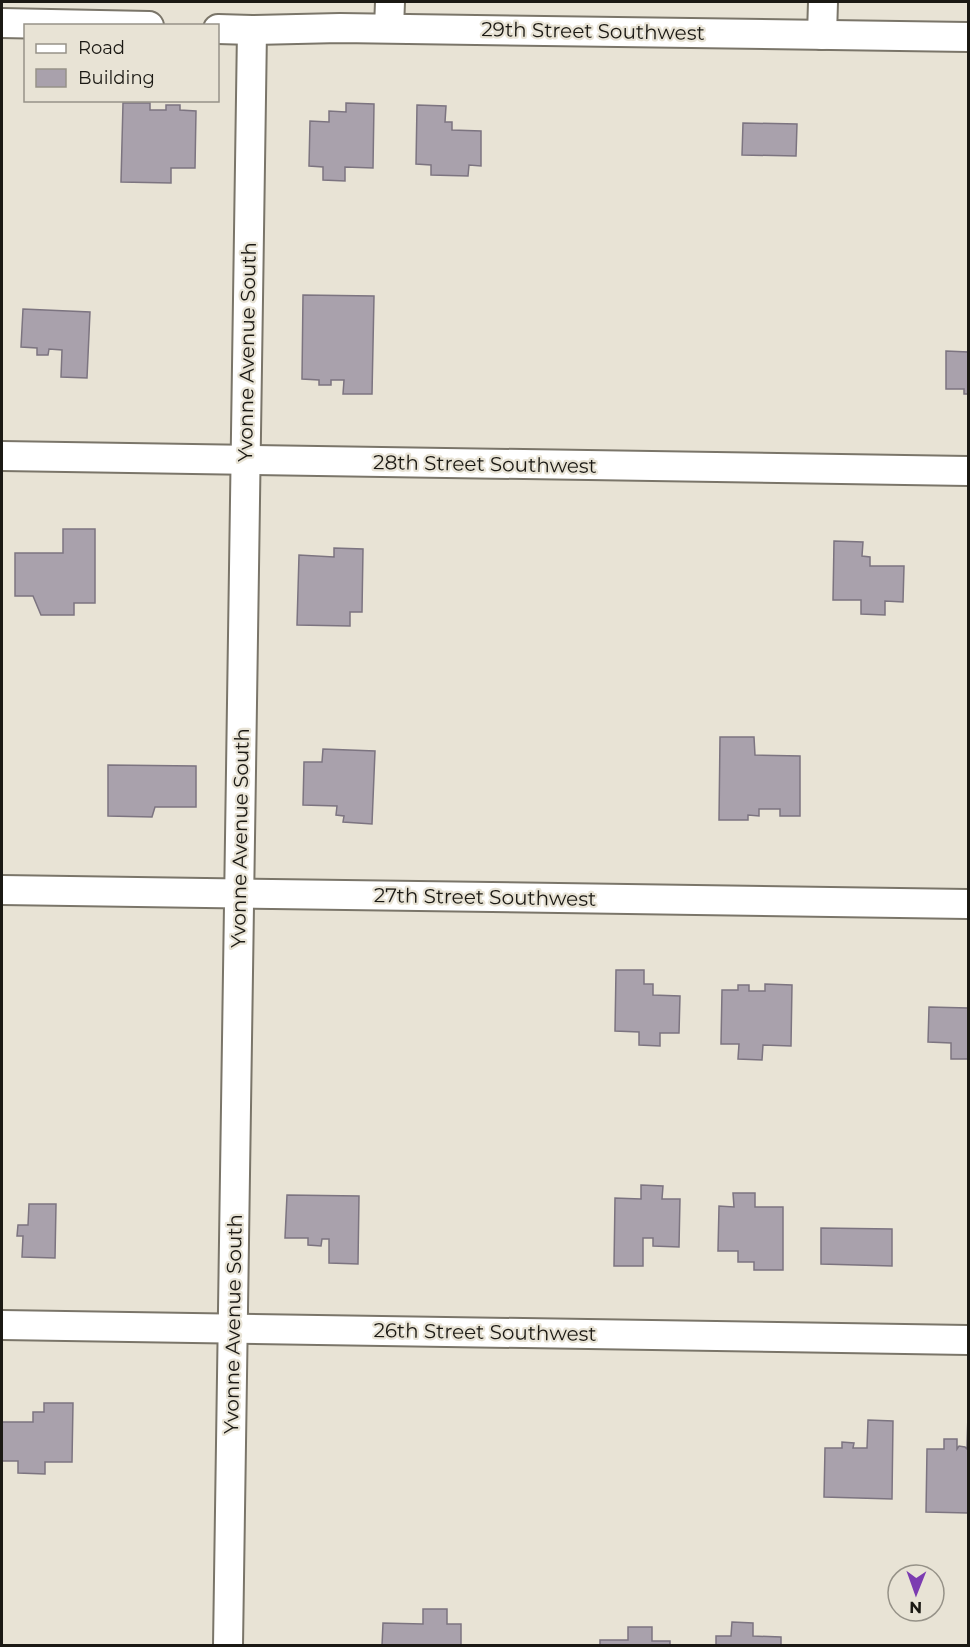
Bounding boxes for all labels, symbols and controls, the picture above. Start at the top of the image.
street label: 29th Street Southwest [481,17,705,45]
legend [24,24,219,102]
text: Road [78,37,125,59]
text: Building [78,67,155,89]
street label: Yvonne Avenue South [233,242,261,462]
street label: 28th Street Southwest [373,450,597,478]
street label: Yvonne Avenue South [226,728,254,948]
street label: 27th Street Southwest [374,883,596,911]
street label: Yvonne Avenue South [219,1214,247,1434]
street label: 26th Street Southwest [373,1318,597,1346]
north arrow [886,1563,946,1623]
text: N [909,1598,922,1617]

